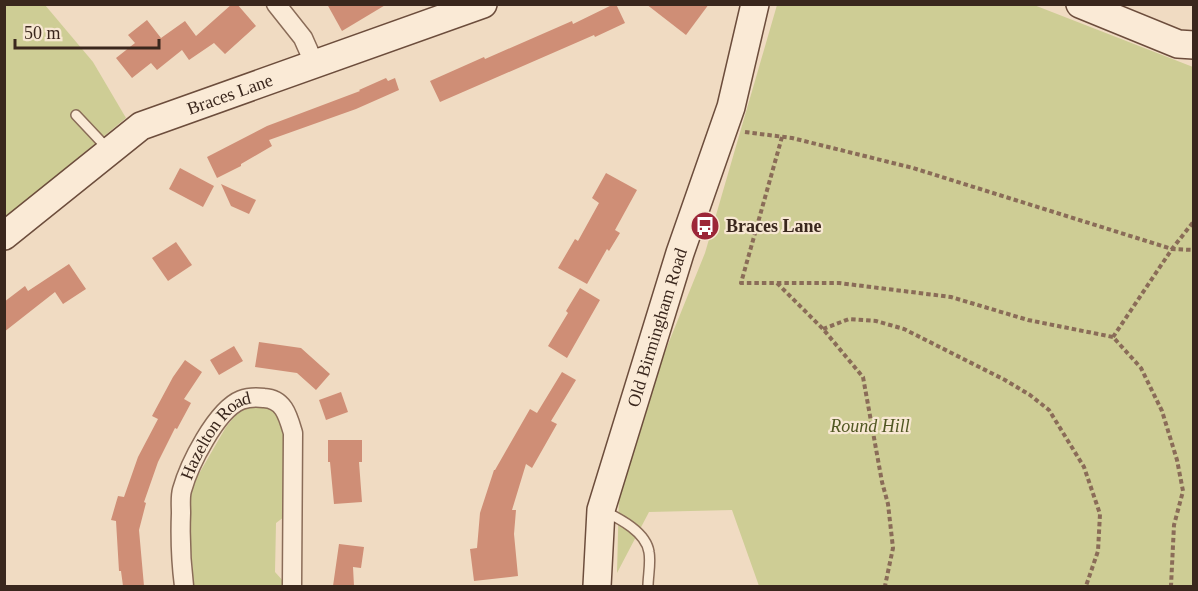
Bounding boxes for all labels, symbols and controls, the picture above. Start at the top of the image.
scale bar [15,12,159,50]
text: 50 m [24,23,61,43]
street label: Braces Lane [184,70,275,119]
bus stop icon: Braces Lane [689,210,721,242]
place label: Braces Lane [726,216,821,236]
street label: Old Birmingham Road [623,245,691,409]
street label: Hazelton Road [176,388,253,483]
park label: Round Hill [829,416,910,436]

